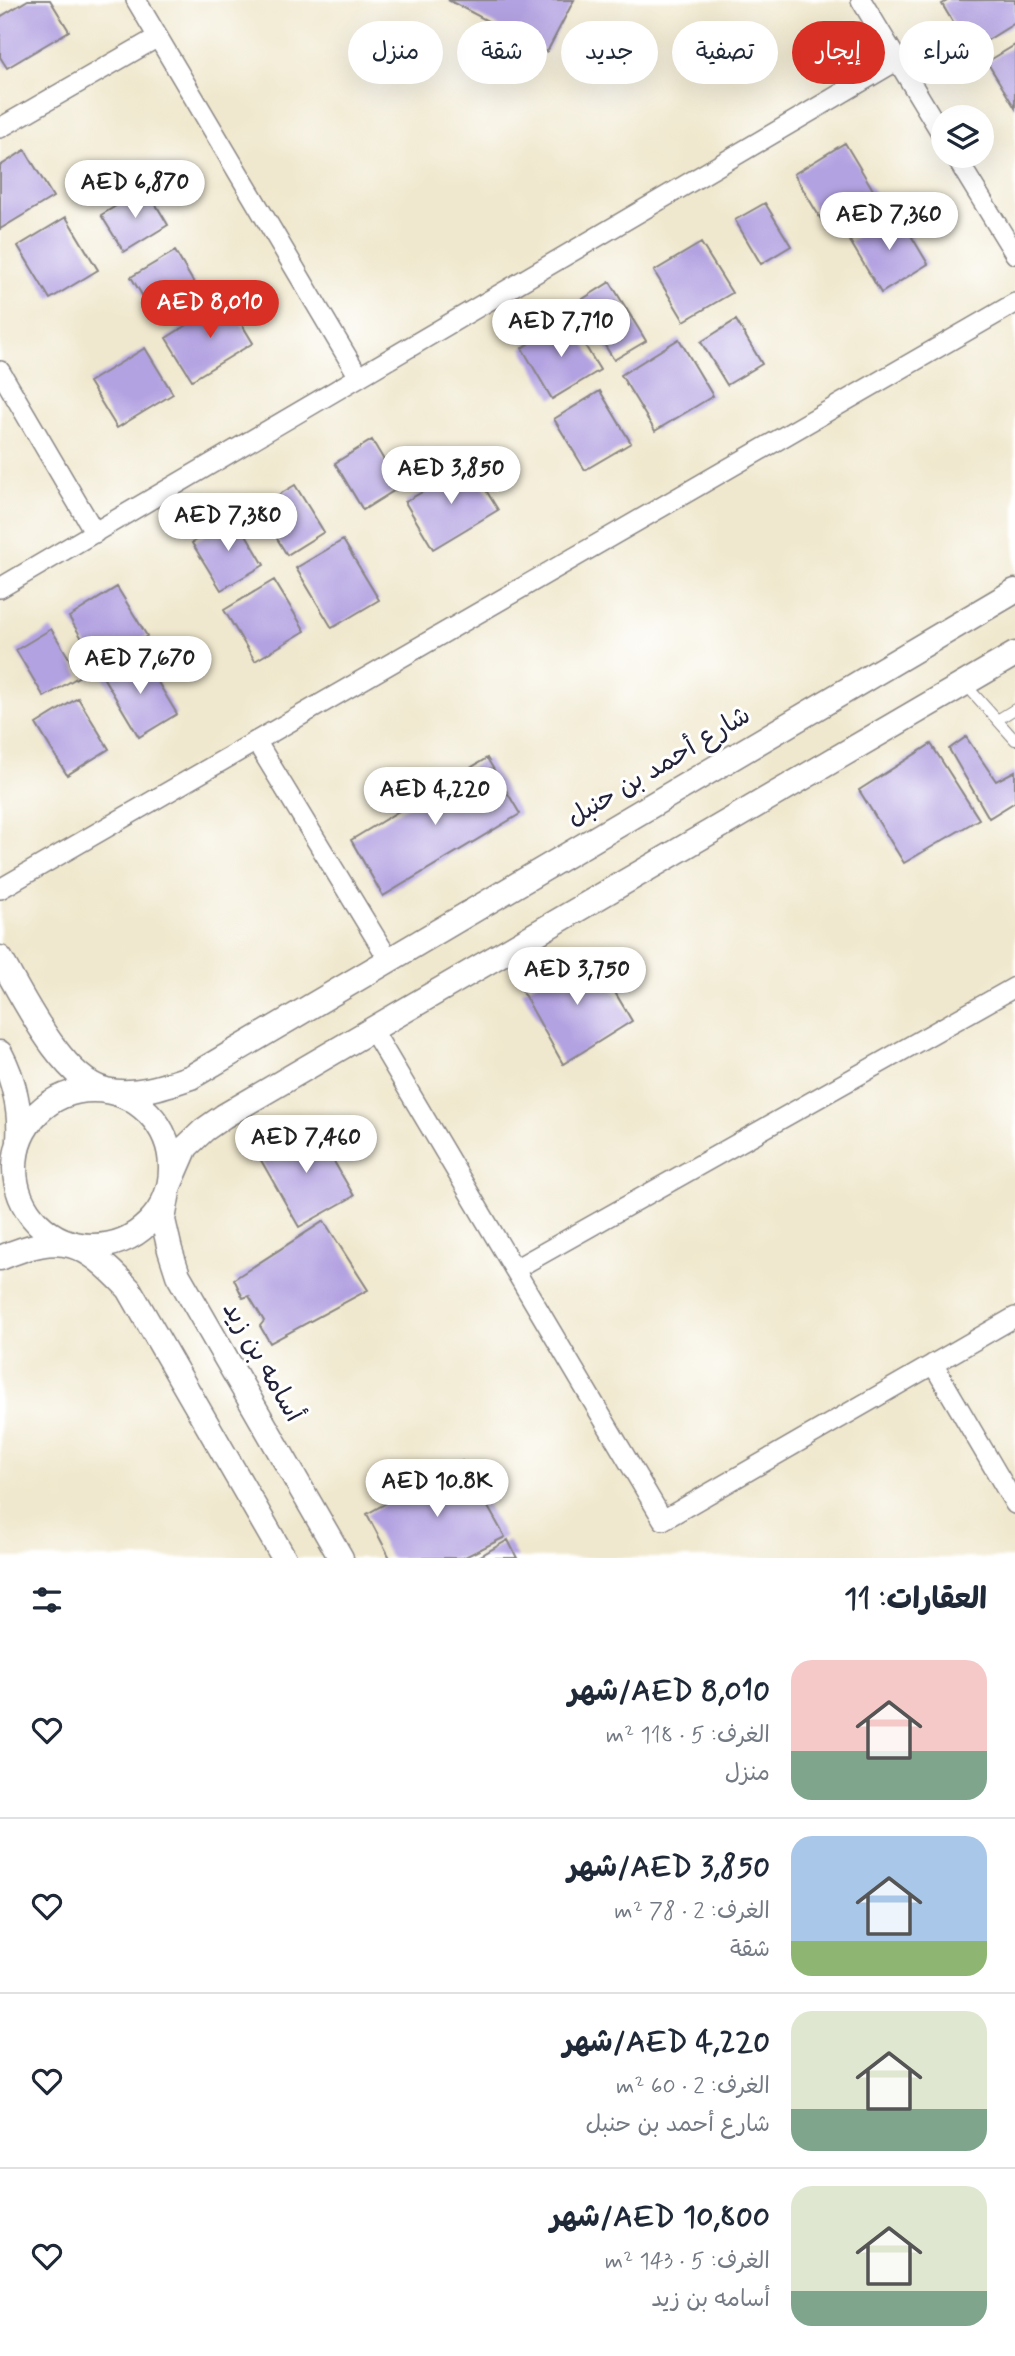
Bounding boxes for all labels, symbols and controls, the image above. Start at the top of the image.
chip: منزل [348,21,443,84]
chip: شقة [457,21,547,84]
chip: جديد [561,21,658,84]
chip: تصفية [672,21,778,84]
chip: إيجار [792,21,885,84]
chip: شراء [899,21,994,84]
map controls [931,105,994,168]
button: layers [931,105,994,168]
pin: AED 6,870 [55,160,215,220]
text: AED 6,870 [81,168,189,198]
pin: AED 7,360 [809,192,969,252]
text: AED 7,360 [836,200,942,230]
pin: AED 8,010 [130,280,290,340]
text: AED 8,010 [157,288,263,318]
pin: AED 7,710 [481,300,641,359]
text: AED 7,710 [508,307,614,337]
pin: AED 3,850 [371,447,531,506]
text: AED 3,850 [397,454,505,484]
pin: AED 7,380 [148,494,308,553]
text: AED 7,380 [174,501,282,531]
pin: AED 7,670 [60,636,220,696]
text: AED 7,670 [85,644,195,674]
street label: شارع أحمد بن حنبل [561,699,757,835]
pin: AED 4,220 [355,768,515,827]
text: AED 4,220 [380,775,490,805]
pin: AED 3,750 [497,948,657,1007]
text: AED 3,750 [524,955,630,985]
pin: AED 7,460 [226,1116,386,1175]
text: AED 7,460 [251,1123,361,1153]
street label: أسامه بن زيد [214,1295,311,1429]
pin: AED 10.8K [357,1460,517,1519]
text: AED 10.8K [382,1467,492,1497]
text: العقارات: 11 [844,1580,987,1619]
icon: filters [28,1581,66,1619]
text: AED 8,010/شهر [568,1672,770,1711]
icon: home [847,1688,931,1772]
icon: heart [28,1711,66,1749]
text: الغرف: 5 · 118 m² [606,1721,770,1751]
text: منزل [725,1759,770,1789]
text: AED 3,850/شهر [567,1848,770,1887]
icon: home [847,1864,931,1948]
icon: heart [28,1887,66,1925]
text: الغرف: 2 · 78 m² [614,1897,770,1927]
text: شقة [730,1935,770,1965]
text: AED 4,220/شهر [563,2023,770,2062]
icon: home [847,2039,931,2123]
icon: heart [28,2062,66,2100]
text: الغرف: 2 · 60 m² [616,2072,770,2102]
text: شارع أحمد بن حنبل [586,2110,770,2140]
text: AED 10,800/شهر [550,2198,770,2237]
icon: home [847,2214,931,2298]
icon: heart [28,2237,66,2275]
text: الغرف: 5 · 143 m² [605,2247,770,2277]
text: أسامه بن زيد [651,2285,770,2315]

